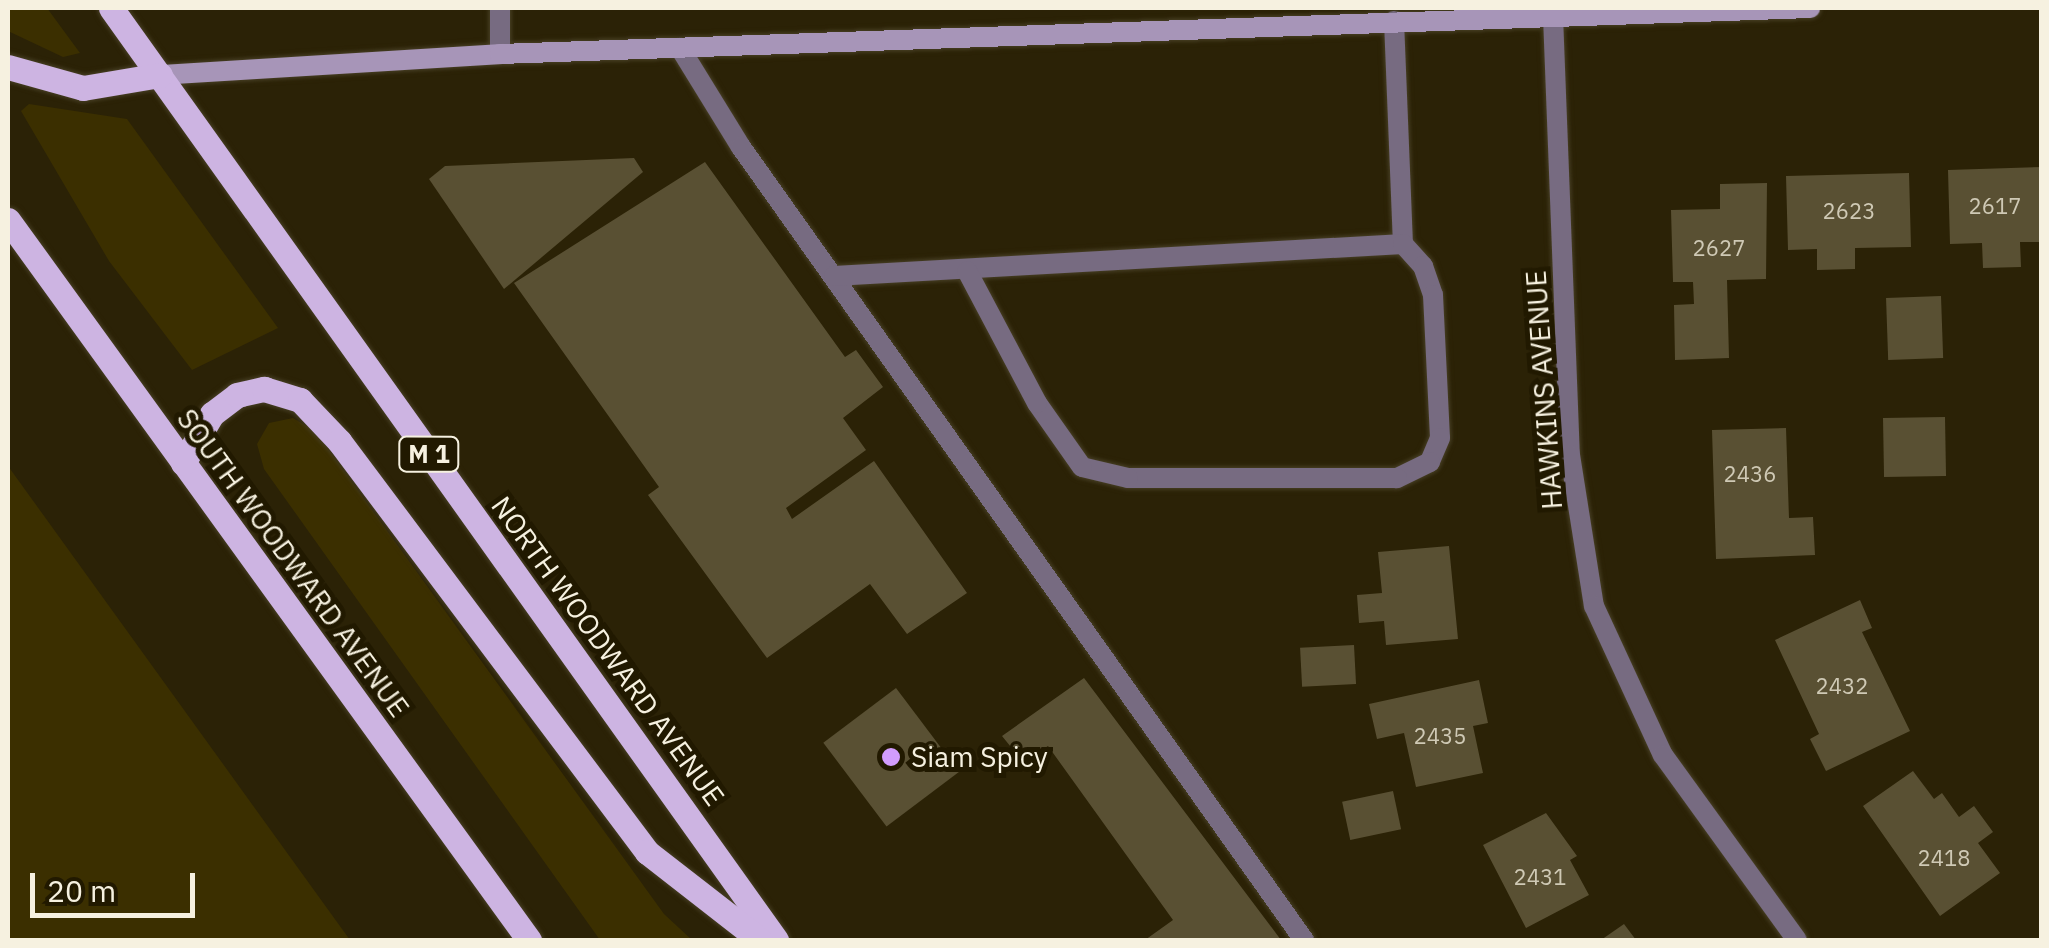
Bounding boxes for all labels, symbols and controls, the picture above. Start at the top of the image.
house number: 2617 [1969,193,2021,219]
house number: 2623 [1823,198,1875,224]
house number: 2627 [1693,235,1745,261]
street label: HAWKINS AVENUE [1519,269,1569,511]
street label: SOUTH WOODWARD AVENUE [170,403,416,723]
road number: M 1 [396,434,462,474]
house number: 2436 [1724,461,1776,487]
street label: NORTH WOODWARD AVENUE [484,490,732,812]
house number: 2432 [1816,673,1868,699]
house number: 2435 [1414,723,1466,749]
place label: Siam Spicy [911,740,1048,774]
marker: Siam Spicy [880,746,902,768]
house number: 2418 [1918,845,1970,871]
scale bar [35,853,200,915]
house number: 2431 [1514,864,1566,890]
text: 20 m [47,871,116,910]

